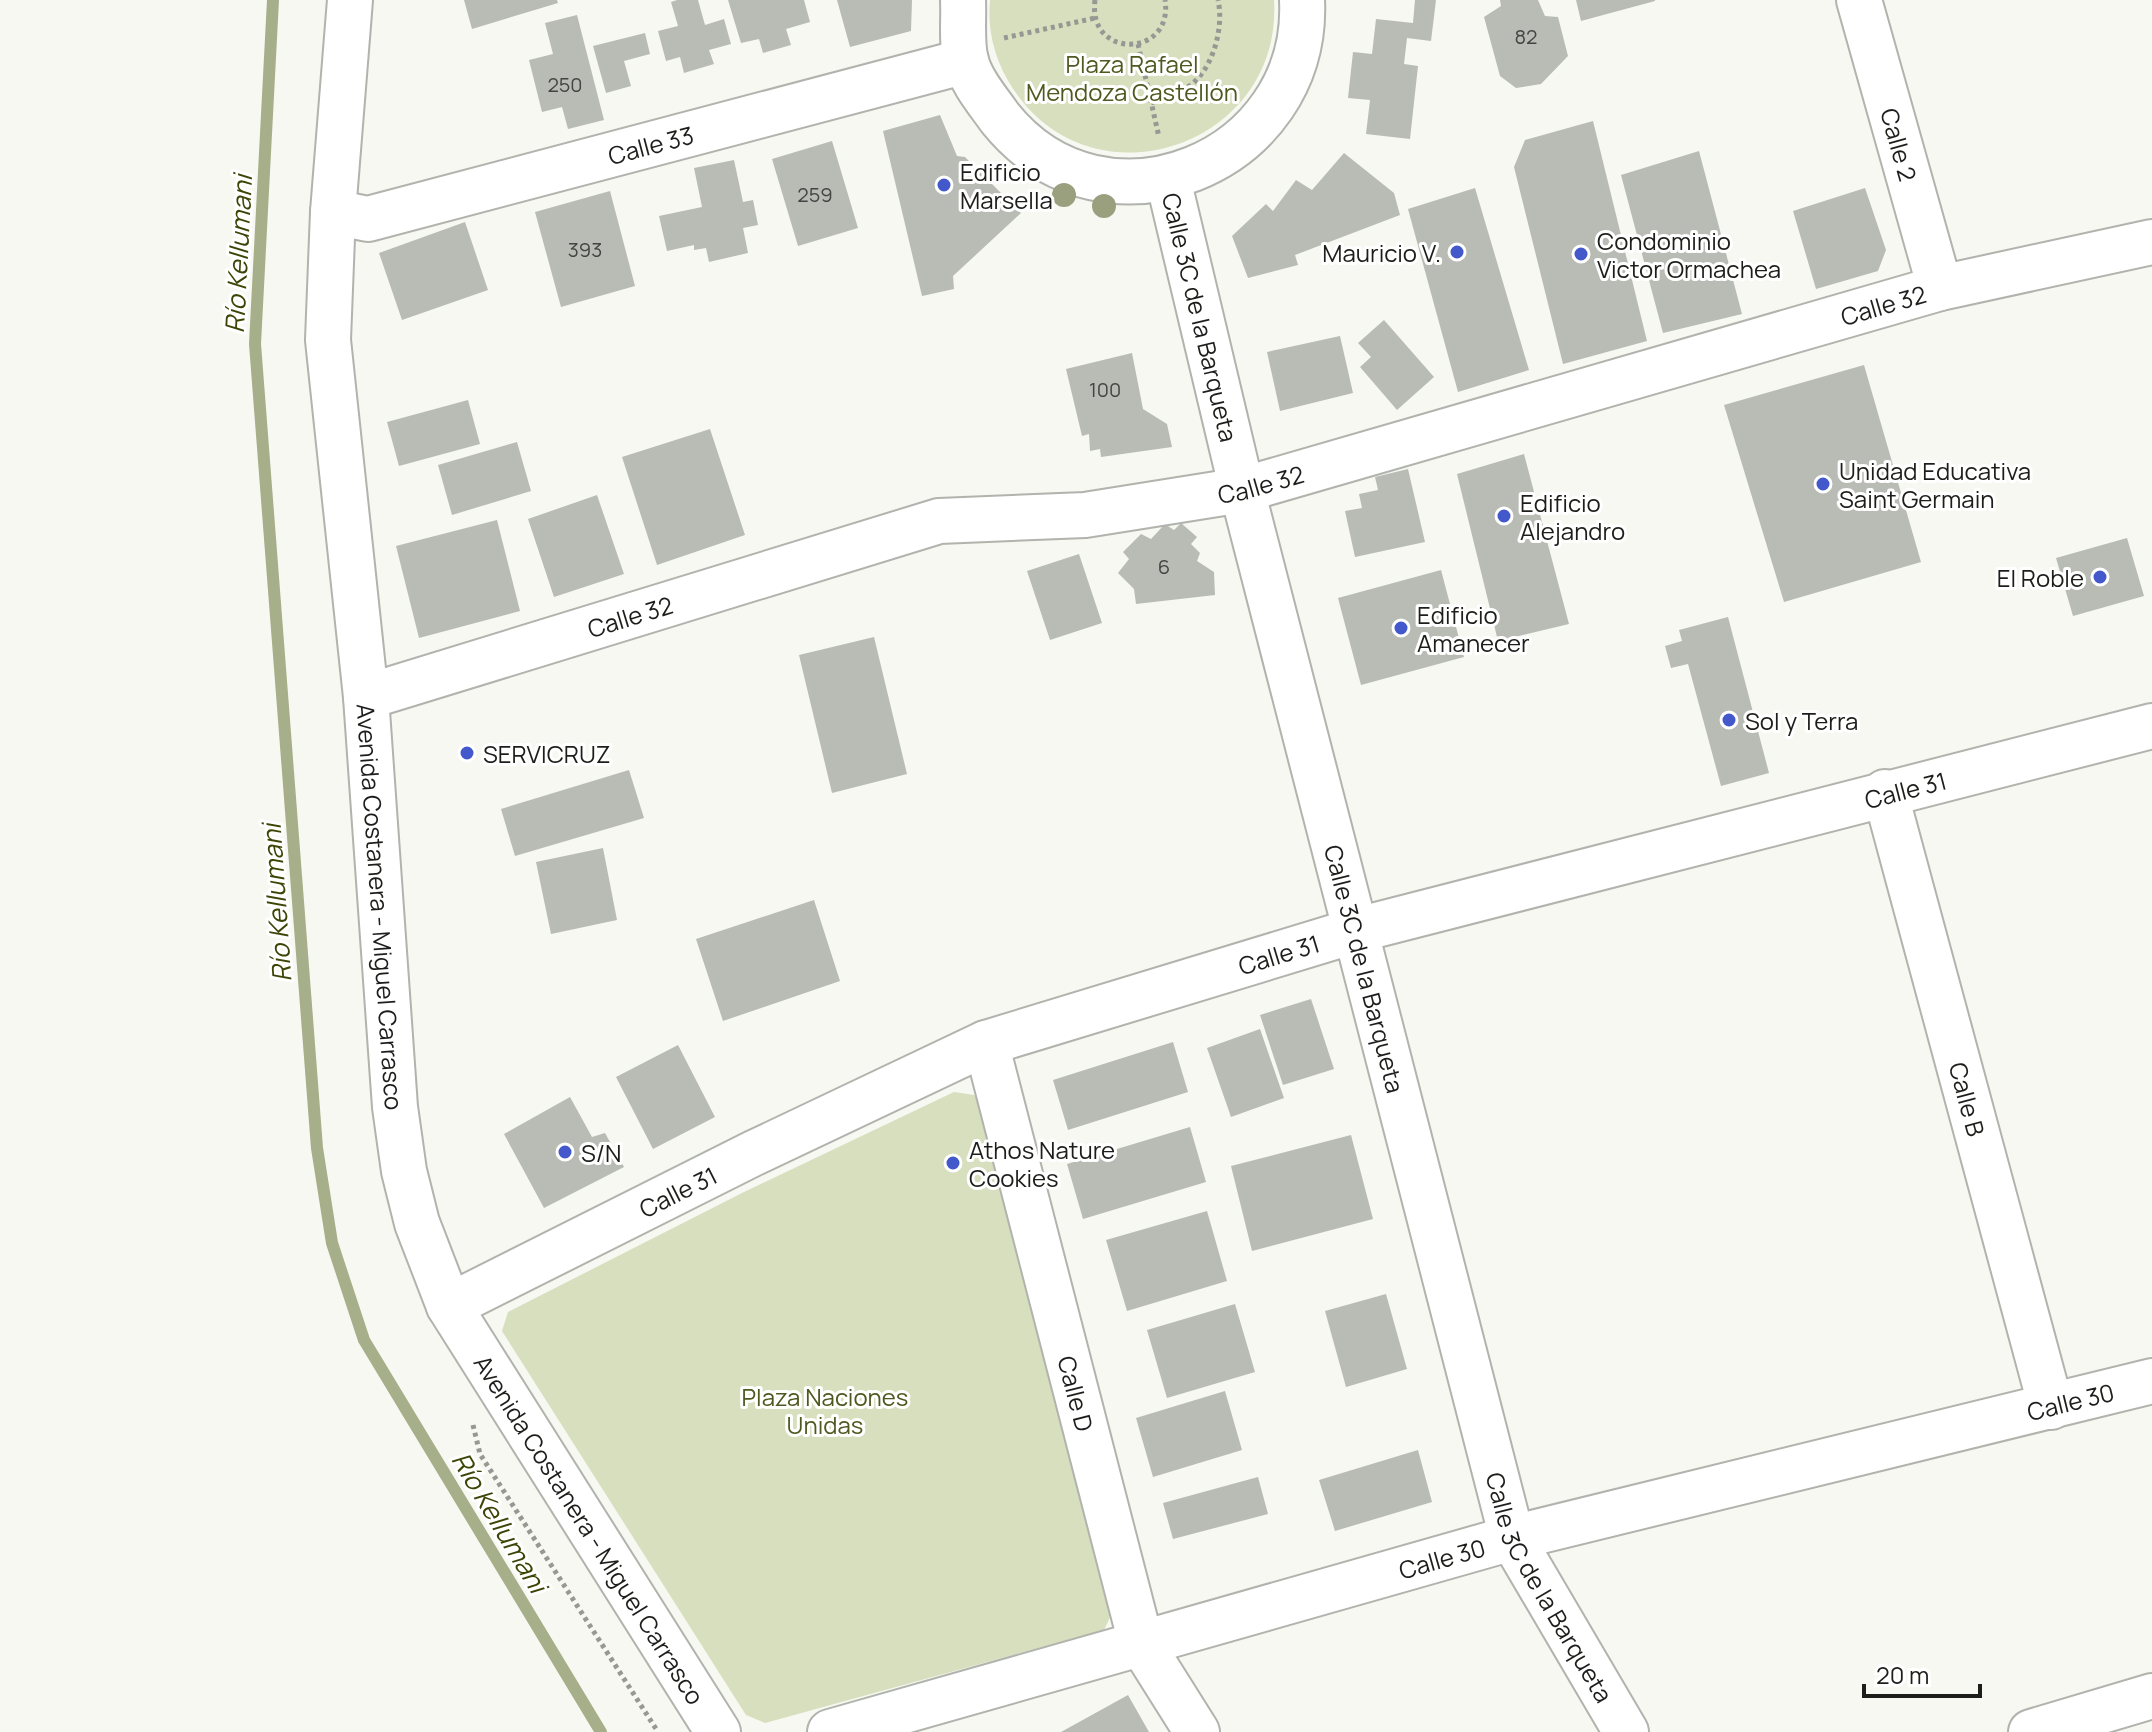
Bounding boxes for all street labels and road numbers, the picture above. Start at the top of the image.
street label: Calle 2 [1874,104,1926,185]
street label: Calle 33 [604,117,697,171]
street label: Calle 3C de la Barqueta [1155,189,1246,445]
street label: Calle 32 [1837,276,1930,332]
street label: Calle 32 [1215,457,1307,510]
street label: Calle 32 [583,587,677,645]
street label: Avenida Costanera - Miguel Carrasco [350,702,412,1111]
street label: Calle 31 [1861,763,1950,816]
street label: Calle 3C de la Barqueta [1318,841,1413,1096]
street label: Calle 31 [1234,926,1323,982]
street label: Calle B [1942,1058,1994,1140]
street label: Calle 31 [633,1158,722,1225]
street label: Avenida Costanera - Miguel Carrasco [467,1348,713,1710]
street label: Calle D [1051,1352,1102,1435]
street label: Calle 30 [2023,1374,2117,1428]
street label: Calle 3C de la Barqueta [1479,1469,1621,1708]
street label: Calle 30 [1395,1530,1489,1586]

